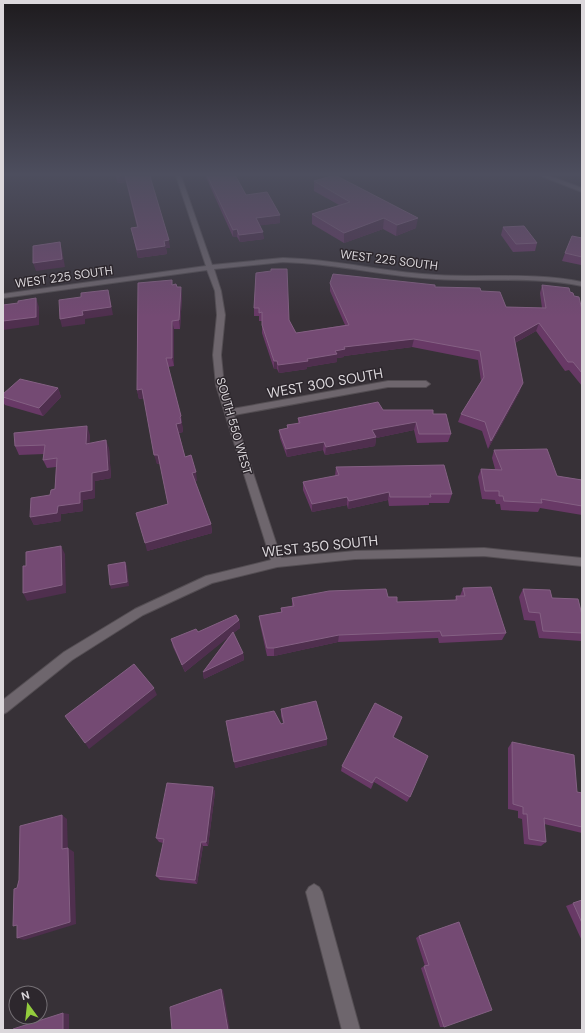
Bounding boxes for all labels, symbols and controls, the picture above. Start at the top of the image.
street label: WEST 225 SOUTH [339,246,439,274]
street label: WEST 225 SOUTH [14,262,114,292]
street label: WEST 300 SOUTH [266,364,384,402]
street label: SOUTH 550 WEST [213,376,256,477]
street label: WEST 350 SOUTH [261,531,379,561]
north arrow [8,985,48,1025]
text: N [20,988,31,1003]

